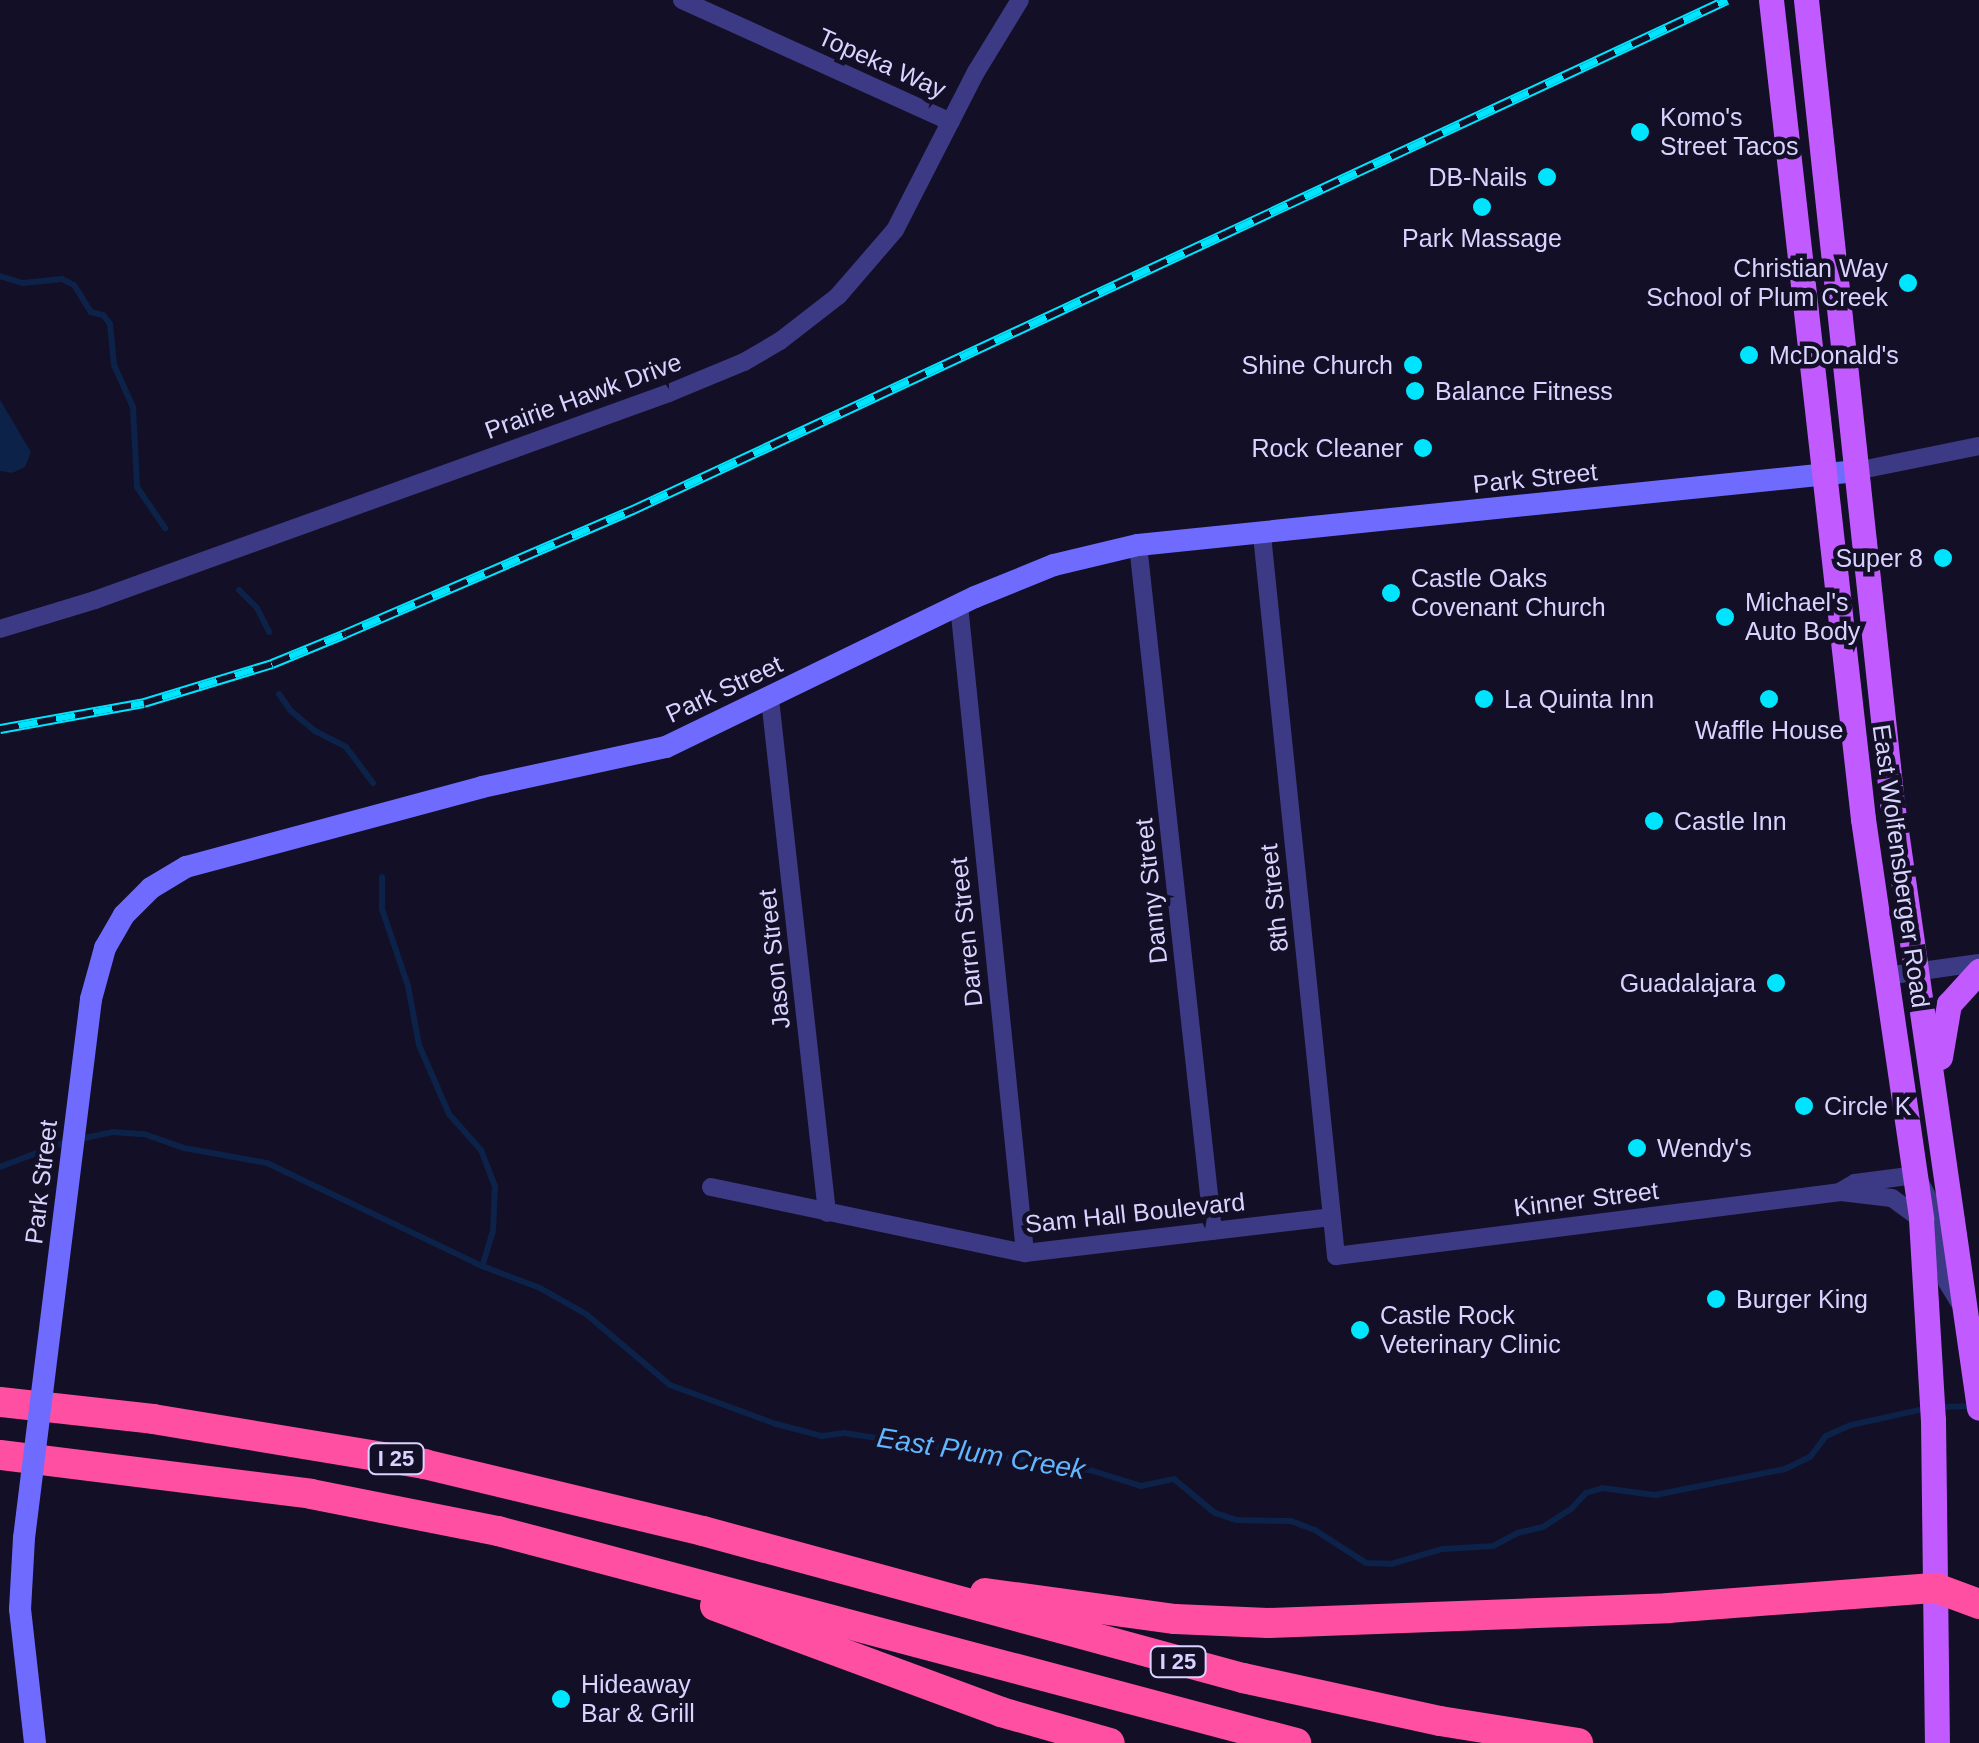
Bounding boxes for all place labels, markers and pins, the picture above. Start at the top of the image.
place label: Komo's Street Tacos [1660,103,1799,162]
marker: Komo's Street Tacos [1629,121,1651,143]
place label: DB-Nails [1428,162,1527,192]
marker: DB-Nails [1536,166,1558,188]
marker: Park Massage [1471,196,1493,218]
place label: Park Massage [1402,223,1562,253]
place label: Christian Way School of Plum Creek [1646,254,1888,313]
marker: Christian Way School of Plum Creek [1897,272,1919,294]
place label: McDonald's [1769,340,1899,370]
marker: McDonald's [1738,344,1760,366]
place label: Shine Church [1242,350,1393,380]
marker: Shine Church [1402,354,1424,376]
place label: Balance Fitness [1435,376,1613,406]
marker: Balance Fitness [1404,380,1426,402]
place label: Rock Cleaner [1252,433,1403,463]
marker: Rock Cleaner [1412,437,1434,459]
place label: Super 8 [1835,543,1923,573]
marker: Super 8 [1932,547,1954,569]
place label: Castle Oaks Covenant Church [1411,564,1606,623]
marker: Castle Oaks Covenant Church [1380,582,1402,604]
place label: Michael's Auto Body [1745,588,1860,647]
marker: Michael's Auto Body [1714,606,1736,628]
place label: La Quinta Inn [1504,684,1654,714]
marker: La Quinta Inn [1473,688,1495,710]
marker: Waffle House [1758,688,1780,710]
place label: Waffle House [1695,715,1843,745]
place label: Castle Inn [1674,806,1787,836]
marker: Castle Inn [1643,810,1665,832]
place label: Guadalajara [1620,968,1756,998]
marker: Guadalajara [1765,972,1787,994]
place label: Circle K [1824,1091,1912,1121]
marker: Circle K [1793,1095,1815,1117]
place label: Wendy's [1657,1133,1752,1163]
marker: Wendy's [1626,1137,1648,1159]
place label: Burger King [1736,1284,1868,1314]
marker: Burger King [1705,1288,1727,1310]
place label: Castle Rock Veterinary Clinic [1380,1301,1561,1360]
marker: Castle Rock Veterinary Clinic [1349,1319,1371,1341]
place label: Hideaway Bar & Grill [581,1670,695,1729]
marker: Hideaway Bar & Grill [550,1688,572,1710]

